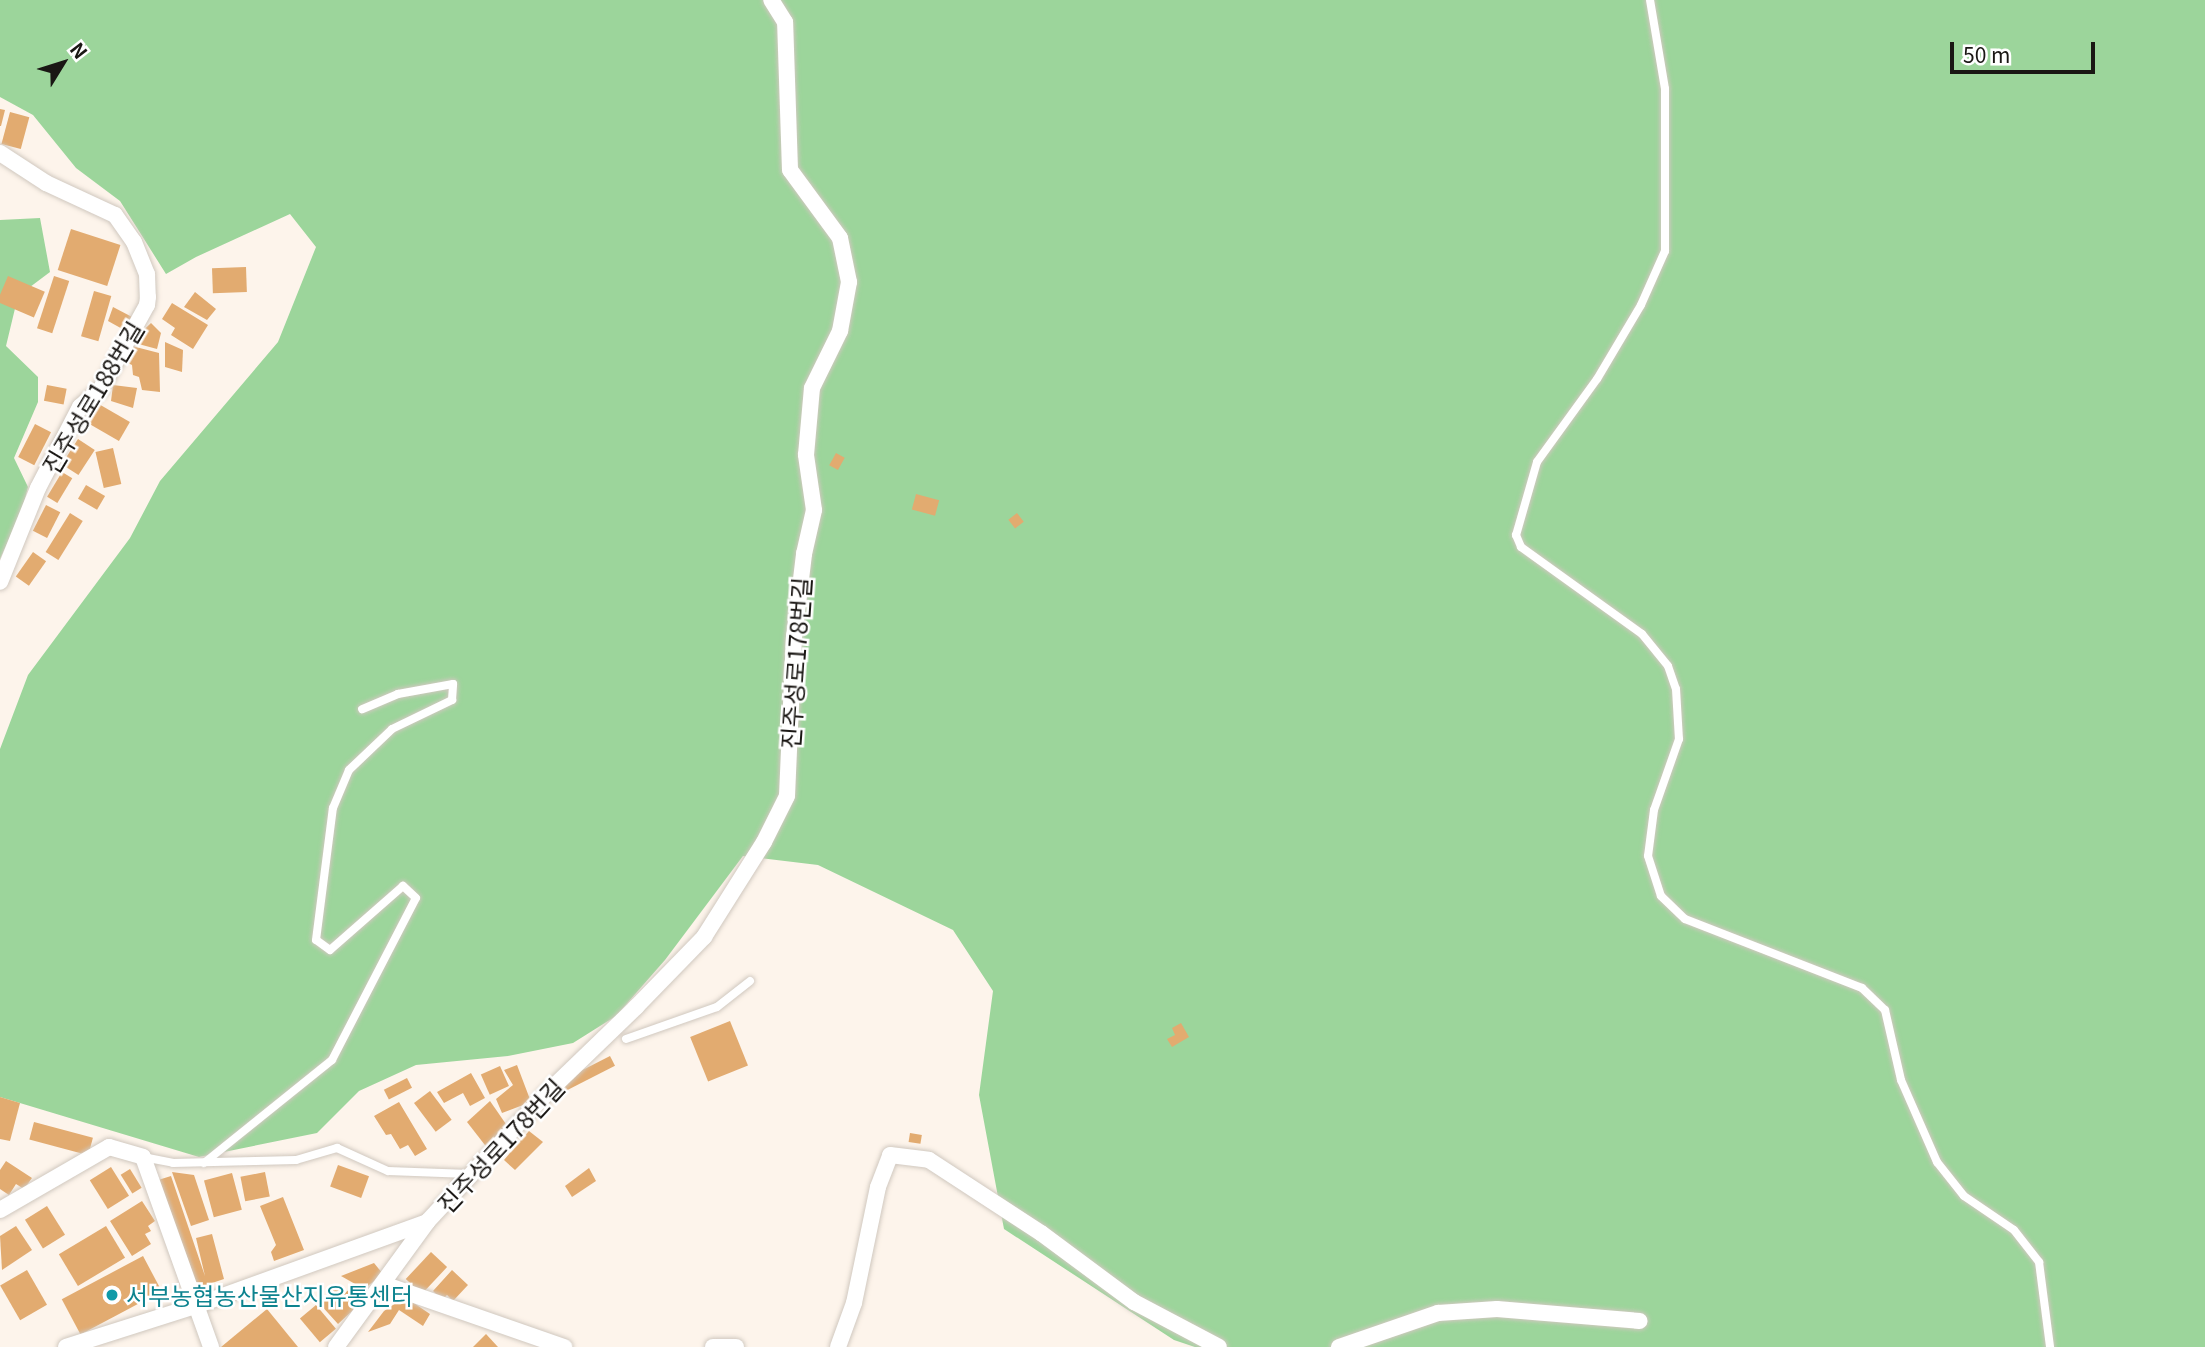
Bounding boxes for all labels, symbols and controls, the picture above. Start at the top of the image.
north arrow [28,28,98,98]
scale bar [1953,28,2098,72]
text: N [65,36,95,64]
text: 50 m [1963,39,2010,69]
street label: 진주성로188번길 [35,316,149,478]
street label: 진주성로178번길 [775,576,815,750]
street label: 진주성로178번길 [431,1072,569,1218]
place label: 서부농협농산물산지유통센터 [126,1281,413,1309]
marker: 서부농협농산물산지유통센터 [104,1287,120,1303]

